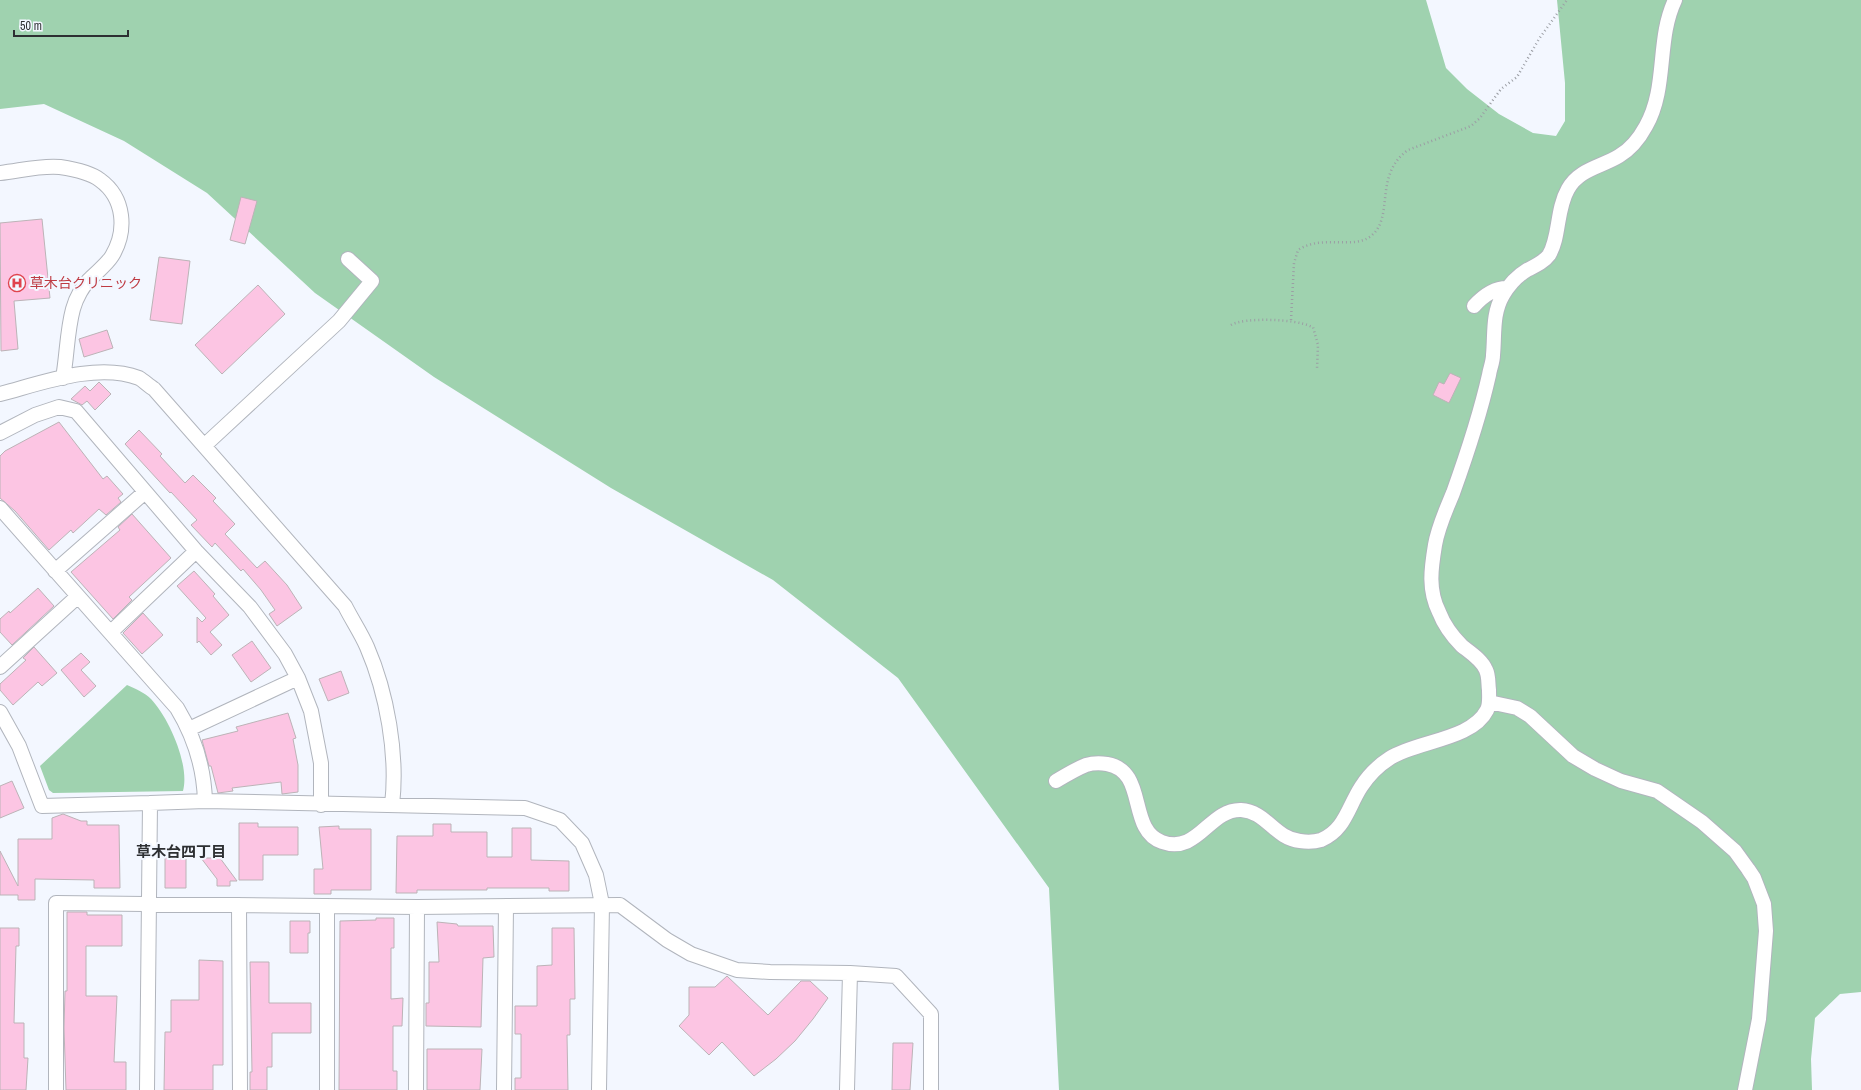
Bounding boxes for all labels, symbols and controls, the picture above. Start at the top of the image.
scale bar [14,12,128,38]
text: 50 m [20,18,42,34]
hospital icon: 草木台クリニック [7,273,27,293]
place label: 草木台クリニック [30,274,142,292]
district label: 草木台四丁目 [136,841,226,862]

